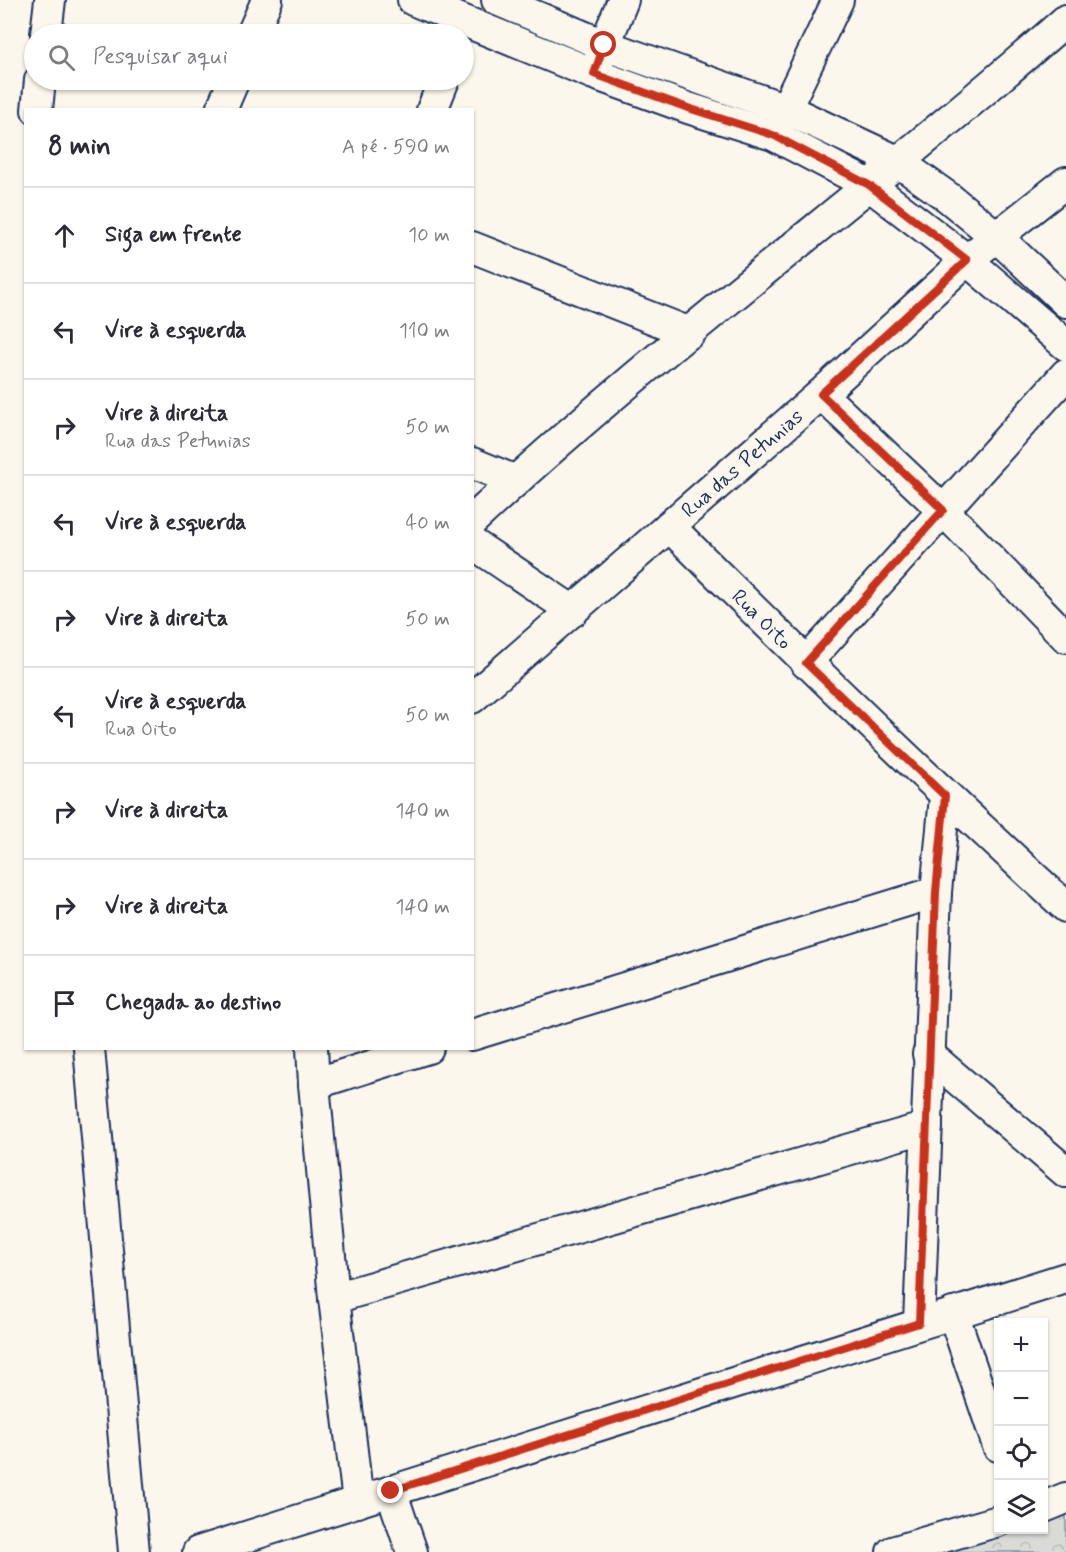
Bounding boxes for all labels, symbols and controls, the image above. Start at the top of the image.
search box [24,24,474,90]
route start [590,31,616,57]
icon: search [45,41,78,74]
text: Pesquisar aqui [93,43,228,71]
text: 8 min [48,130,111,164]
text: A pé · 590 m [342,134,450,161]
icon: ahead [48,219,81,252]
text: Siga em frente [105,221,242,249]
text: 10 m [408,222,450,249]
icon: left [48,315,81,348]
text: Vire à esquerda [105,317,246,345]
text: 110 m [399,318,450,345]
text: Vire à direita [105,400,228,428]
street label: Rua das Petunias [676,403,810,524]
icon: right [48,411,81,444]
text: 50 m [405,414,450,441]
text: Rua das Petunias [105,428,251,455]
icon: left [48,507,81,540]
text: Vire à esquerda [105,509,246,537]
text: 40 m [406,510,450,537]
street label: Rua Oito [725,583,798,656]
icon: right [48,603,81,636]
text: Vire à direita [105,605,228,633]
text: 50 m [405,606,450,633]
text: Vire à esquerda [105,688,246,716]
icon: left [48,699,81,732]
text: 50 m [405,702,450,729]
text: Rua Oito [105,716,177,743]
icon: right [48,795,81,828]
text: Vire à direita [105,797,228,825]
text: 140 m [396,798,450,825]
icon: right [48,891,81,924]
text: Vire à direita [105,893,228,921]
text: 140 m [396,894,450,921]
icon: arrive [48,987,81,1020]
text: Chegada ao destino [105,989,281,1017]
map controls [994,1318,1048,1534]
button: + [994,1318,1048,1372]
button: − [994,1372,1048,1426]
button: locate [994,1426,1048,1480]
route end [377,1477,403,1503]
button: layers [994,1480,1048,1534]

